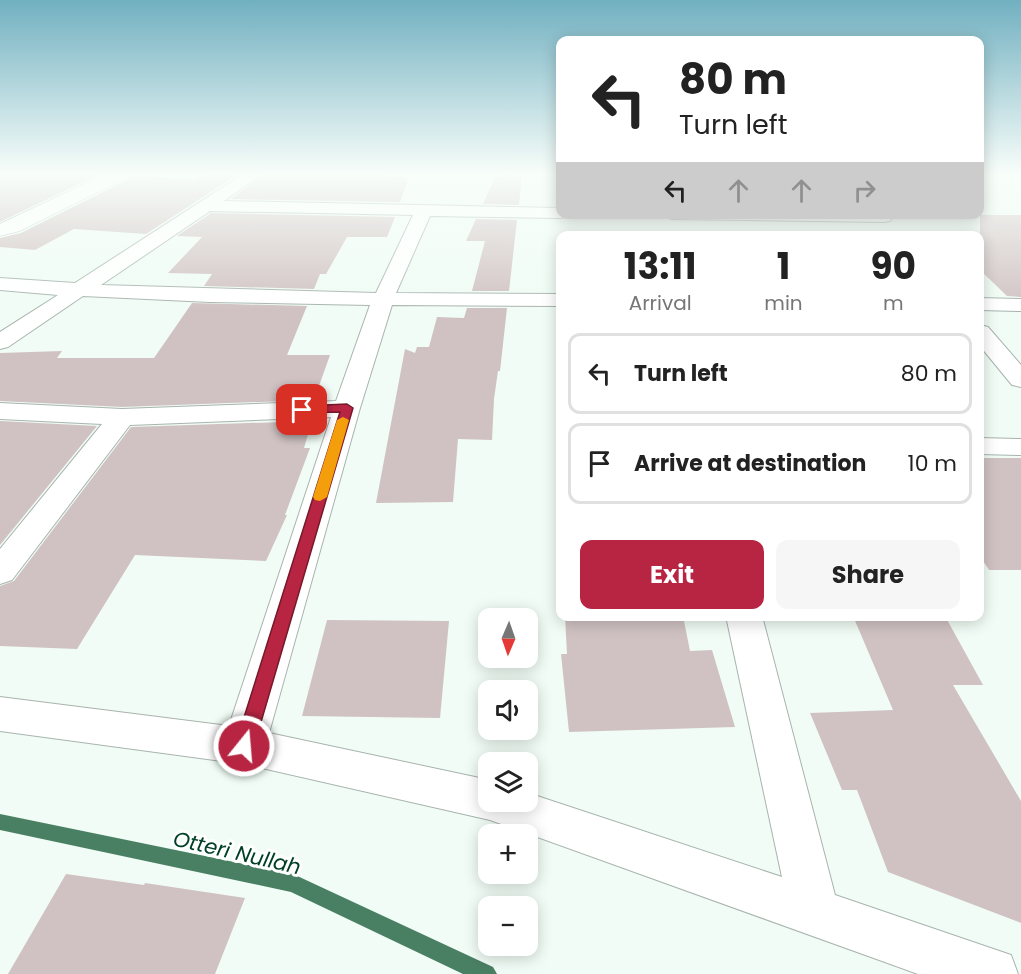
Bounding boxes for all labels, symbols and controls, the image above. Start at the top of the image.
text: 80 m [679,50,787,109]
icon: left [580,60,658,138]
text: Turn left [679,106,788,143]
icon: left [659,174,692,207]
icon: ahead [722,174,755,207]
icon: ahead [785,174,818,207]
icon: right [848,174,881,207]
text: 13:11 [624,241,696,292]
text: 1 [777,241,790,292]
text: 90 [870,241,916,292]
text: Arrival [629,289,692,317]
text: min [764,289,803,317]
text: m [883,289,904,317]
icon: left [583,357,616,390]
text: Turn left [634,358,728,389]
text: 80 m [901,358,957,389]
pin [276,384,327,435]
icon: arrive [285,393,318,426]
icon: arrive [583,447,616,480]
text: Arrive at destination [634,448,866,479]
text: 10 m [908,448,957,479]
button: Exit [580,540,764,609]
button: Share [776,540,960,609]
north arrow [478,608,538,668]
map controls [478,608,538,956]
button: sound [478,680,538,740]
position arrow [212,714,276,778]
button: layers [478,752,538,812]
water label: Otteri Nullah [170,824,304,881]
button: + [478,824,538,884]
button: − [478,896,538,956]

